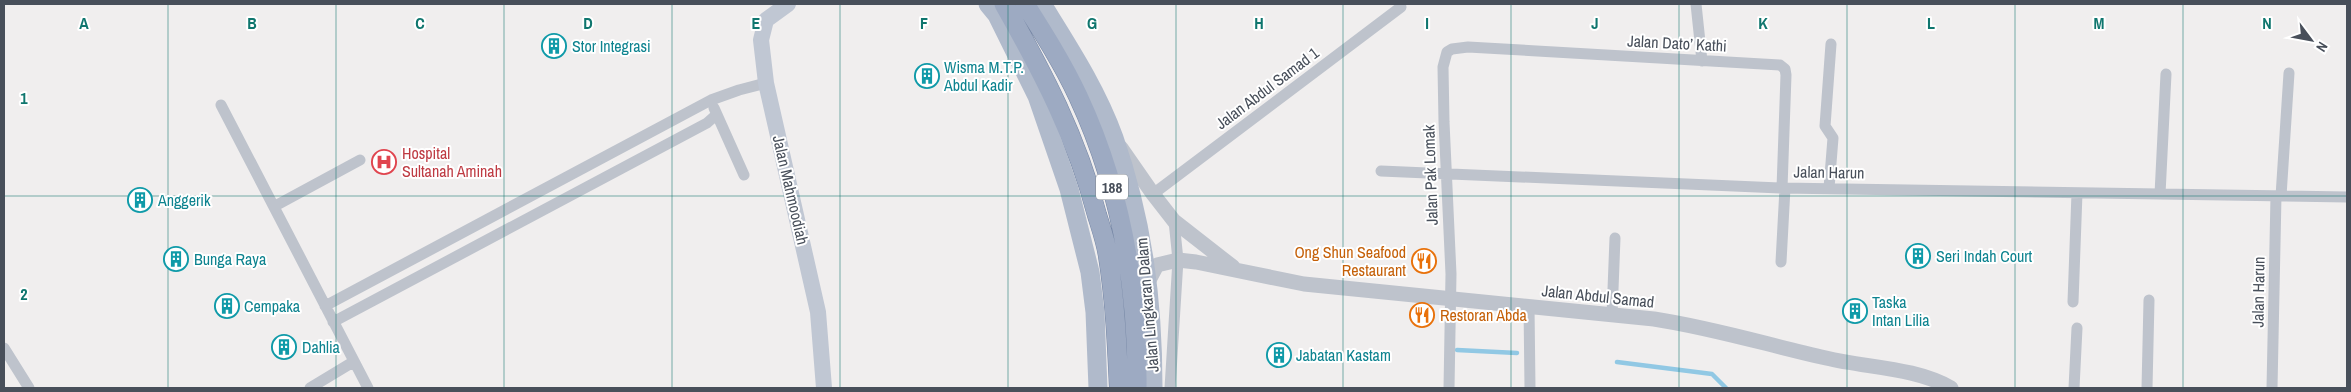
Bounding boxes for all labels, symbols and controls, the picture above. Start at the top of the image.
text: A [79,12,89,34]
text: B [247,12,257,34]
text: C [415,12,425,34]
text: D [583,12,593,34]
text: E [752,12,761,34]
text: F [920,12,928,34]
text: G [1087,12,1097,34]
text: H [1254,12,1264,34]
text: I [1425,12,1429,34]
text: J [1591,12,1599,34]
text: K [1758,12,1768,34]
text: L [1927,12,1935,34]
text: M [2094,12,2105,34]
text: N [2262,12,2272,34]
north arrow [2286,15,2336,65]
street label: Jalan Dato’ Kathi [1627,29,1727,57]
building icon: Stor Integrasi [541,33,567,59]
place label: Stor Integrasi [572,35,651,57]
text: N [2312,39,2332,55]
street label: Jalan Abdul Samad 1 [1211,41,1324,134]
place label: Wisma M.T.P. Abdul Kadir [943,56,1024,96]
building icon: Wisma M.T.P. Abdul Kadir [914,63,940,89]
text: 1 [20,87,28,109]
street label: Jalan Pak Lomak [1417,124,1443,226]
street label: Jalan Mahmoodiah [768,133,814,247]
place label: Hospital Sultanah Aminah [402,142,502,182]
hospital icon: Hospital Sultanah Aminah [371,149,397,175]
street label: Jalan Harun [1793,160,1865,184]
road number: 188 [1096,174,1128,200]
building icon: Anggerik [127,187,153,213]
place label: Anggerik [157,189,211,211]
street label: Jalan Lingkaran Dalam [1130,237,1164,373]
place label: Ong Shun Seafood Restaurant [1294,241,1406,281]
building icon: Seri Indah Court [1905,243,1931,269]
place label: Seri Indah Court [1936,245,2033,267]
building icon: Bunga Raya [163,246,189,272]
place label: Bunga Raya [194,248,267,270]
restaurant icon: Ong Shun Seafood Restaurant [1411,248,1437,274]
street label: Jalan Harun [2246,256,2270,328]
street label: Jalan Abdul Samad [1541,279,1655,313]
text: 2 [20,283,28,305]
place label: Taska Intan Lilia [1872,291,1930,331]
building icon: Cempaka [214,293,240,319]
place label: Cempaka [244,295,301,317]
building icon: Taska Intan Lilia [1842,298,1868,324]
restaurant icon: Restoran Abda [1409,302,1435,328]
place label: Restoran Abda [1440,304,1528,326]
building icon: Dahlia [271,334,297,360]
place label: Dahlia [302,336,341,358]
building icon: Jabatan Kastam [1266,342,1292,368]
place label: Jabatan Kastam [1296,344,1391,366]

